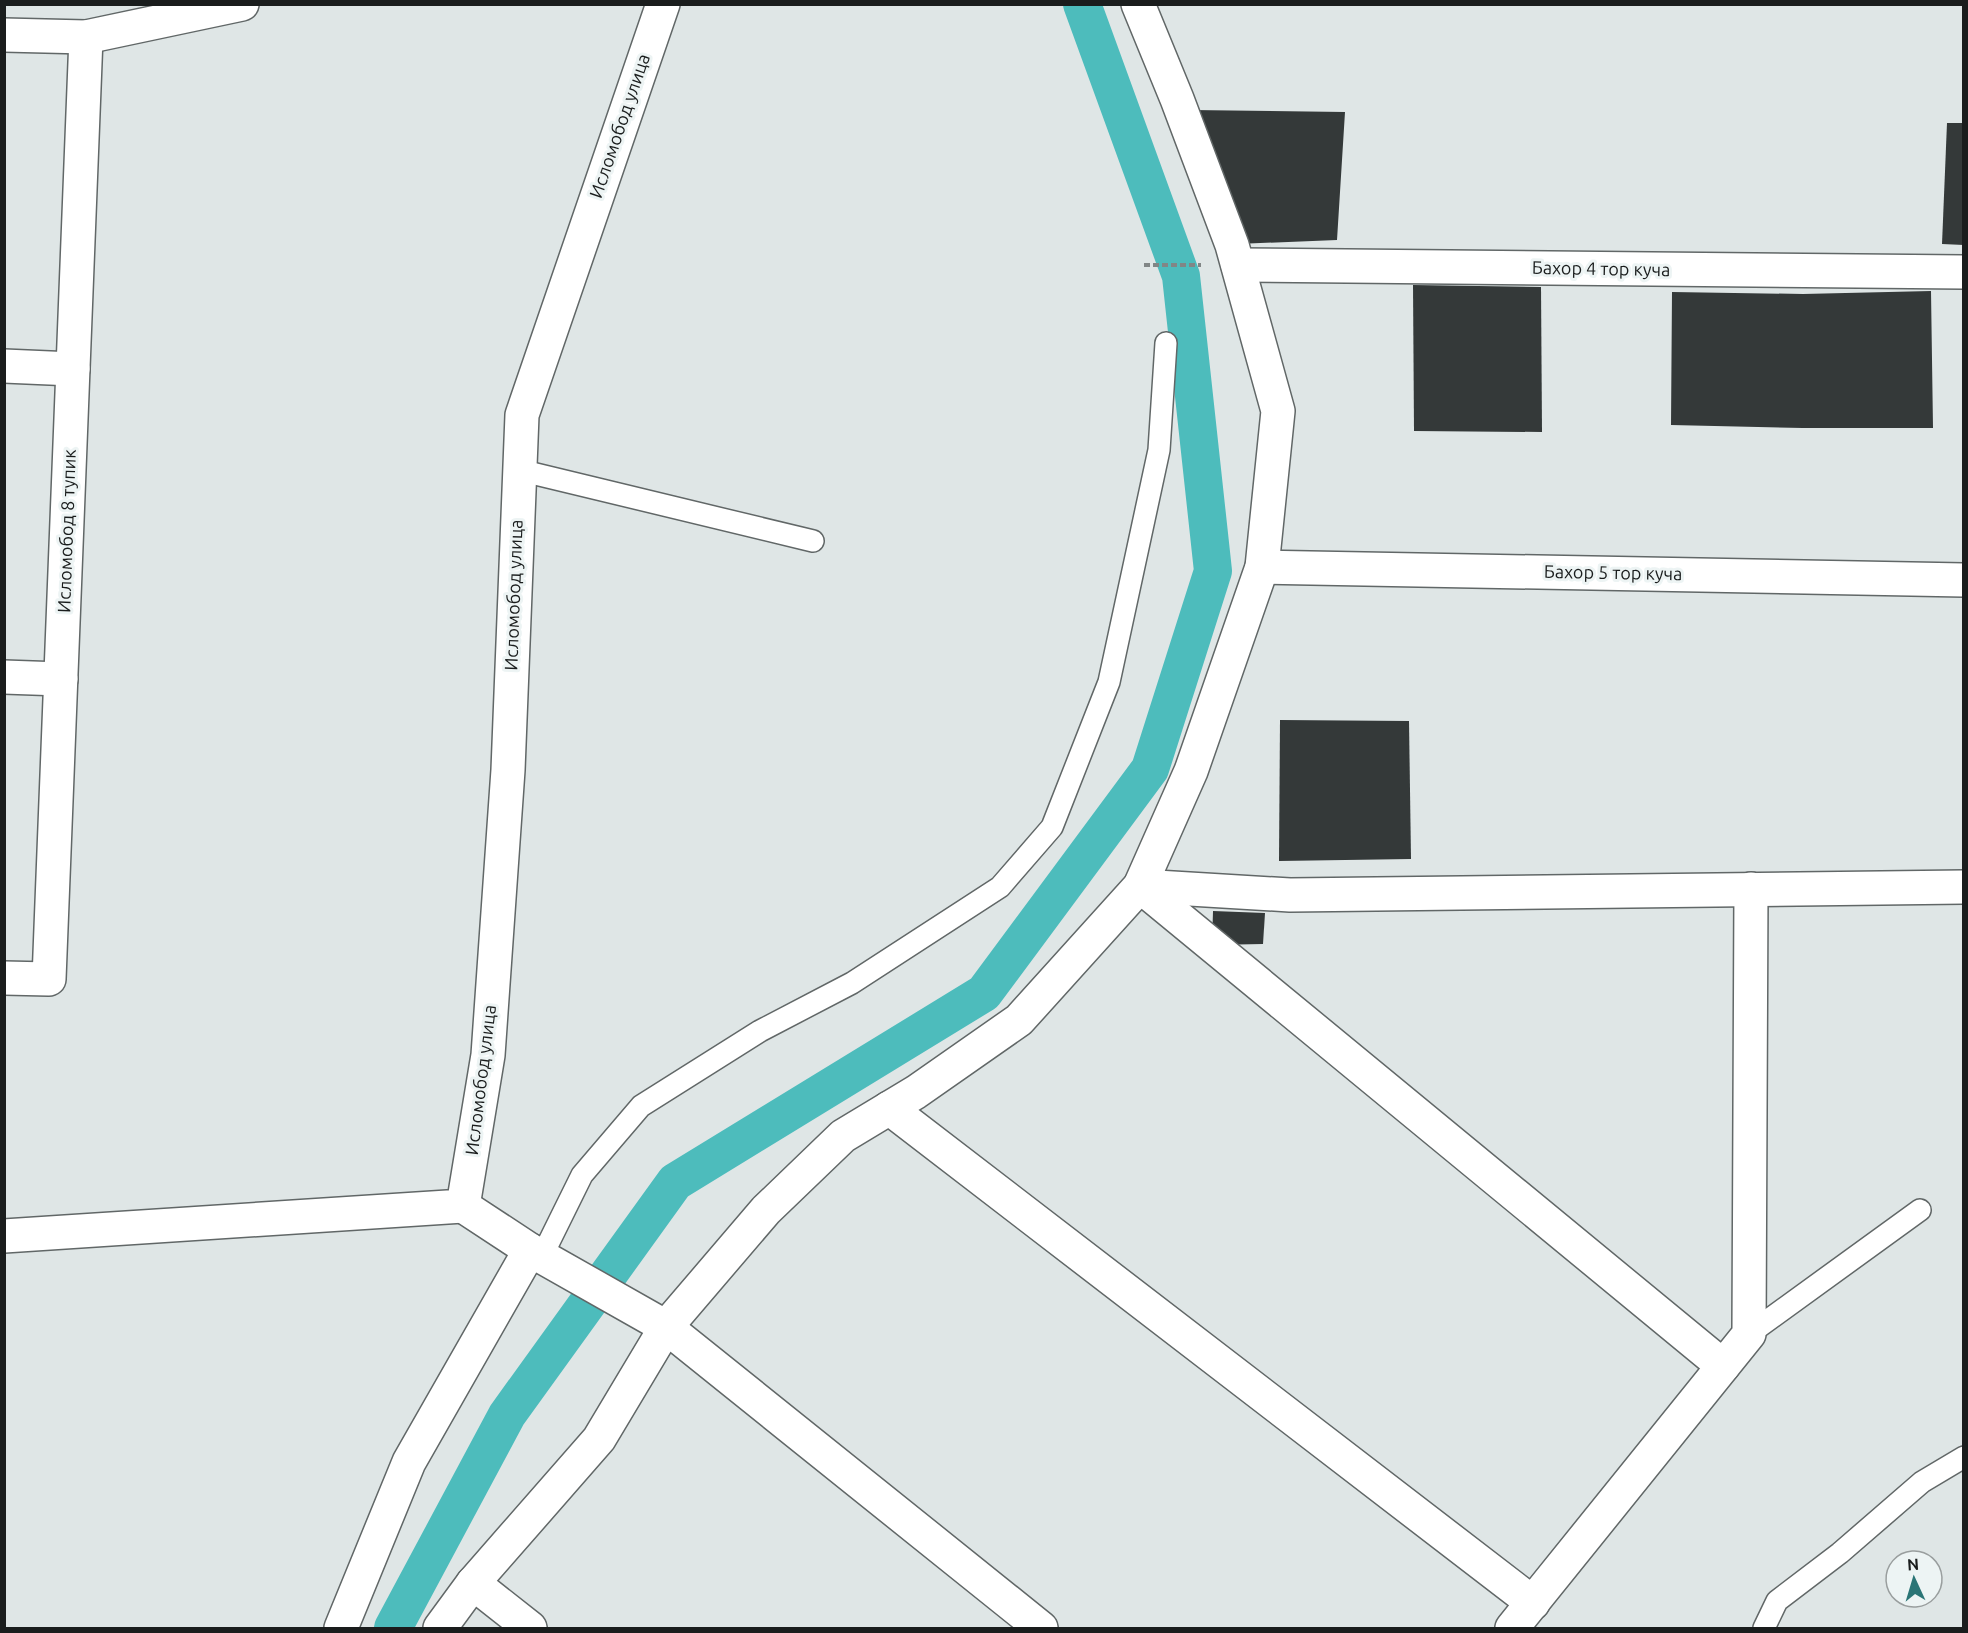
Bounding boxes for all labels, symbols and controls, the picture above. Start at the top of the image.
street label: Исломобод улица [585,51,653,200]
street label: Бахор 4 тор куча [1532,257,1670,279]
street label: Исломобод 8 тупик [53,449,79,613]
street label: Исломобод улица [500,519,526,671]
street label: Бахор 5 тор куча [1544,561,1682,583]
street label: Исломобод улица [461,1004,499,1156]
north arrow [1884,1549,1944,1609]
text: N [1906,1555,1920,1573]

